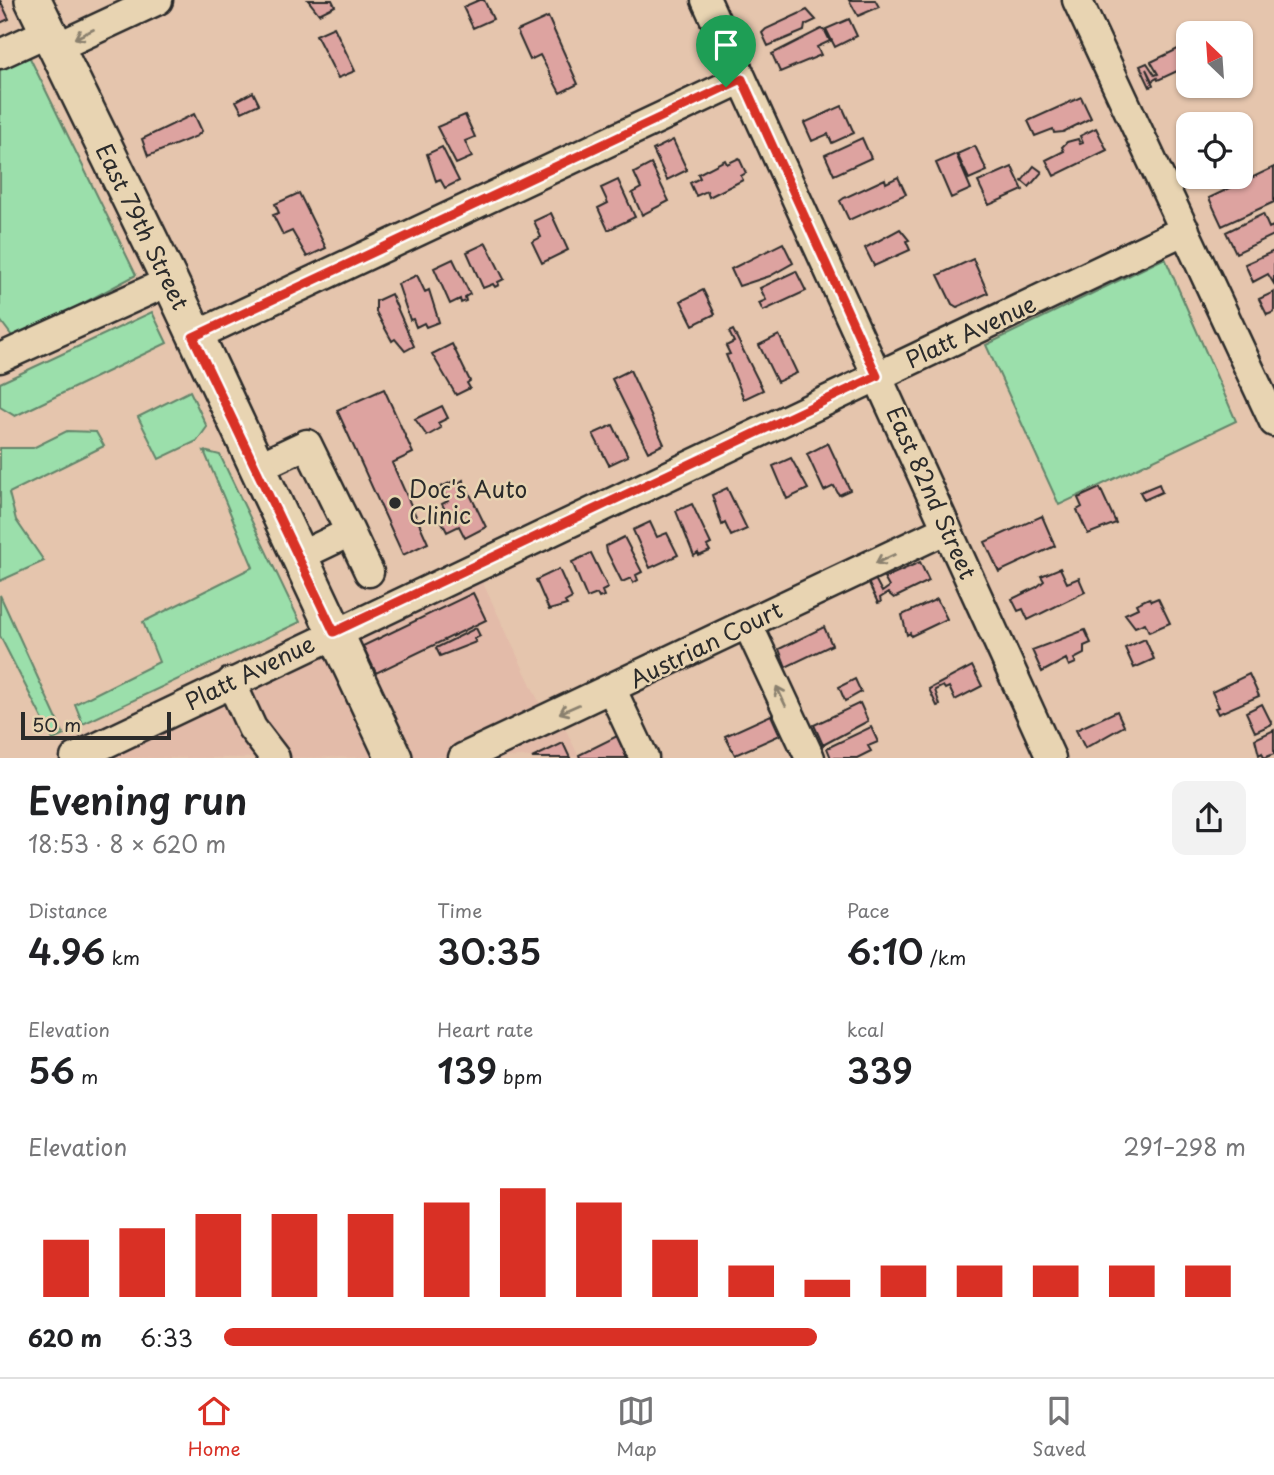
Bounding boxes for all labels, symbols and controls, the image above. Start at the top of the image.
pin [696,15,756,87]
north arrow [1176,21,1253,98]
map controls [1176,21,1253,189]
icon: arrive [707,26,745,64]
one-way arrow [74,28,95,41]
button: locate [1176,112,1253,189]
street label: East 79th Street [88,137,199,315]
street label: Platt Avenue [899,285,1041,376]
street label: East 82nd Street [878,400,986,585]
place label: Doc's Auto Clinic [409,471,527,532]
marker: Doc's Auto Clinic [387,495,403,511]
one-way arrow [875,553,896,566]
street label: Austrian Court [623,591,788,696]
street label: Platt Avenue [179,625,320,718]
one-way arrow [774,686,787,707]
one-way arrow [559,703,580,716]
scale bar [21,708,172,740]
text: 50 m [32,710,81,738]
text: Evening run [28,771,247,828]
button: share [1172,781,1246,855]
text: 18:53 · 8 × 620 m [28,826,226,861]
text: Distance [28,896,108,924]
text: Time [437,896,482,924]
text: Pace [847,896,890,924]
text: 4.96 [28,924,105,977]
text: 30:35 [437,924,541,977]
text: 6:10 [847,924,924,977]
text: km [105,943,140,971]
text: /km [924,943,966,971]
text: Elevation [28,1015,110,1043]
text: Heart rate [437,1015,533,1043]
text: kcal [847,1015,885,1043]
text: 56 [28,1043,75,1096]
text: 139 [437,1043,497,1096]
text: 339 [847,1043,913,1096]
text: m [75,1062,98,1090]
text: bpm [497,1062,542,1090]
text: Elevation [28,1129,127,1164]
text: 291–298 m [1123,1129,1246,1164]
text: 620 m [28,1320,102,1355]
text: 6:33 [140,1320,193,1355]
tab: Home [188,1392,241,1462]
tab: Map [616,1392,657,1462]
tab: Saved [1032,1392,1086,1462]

